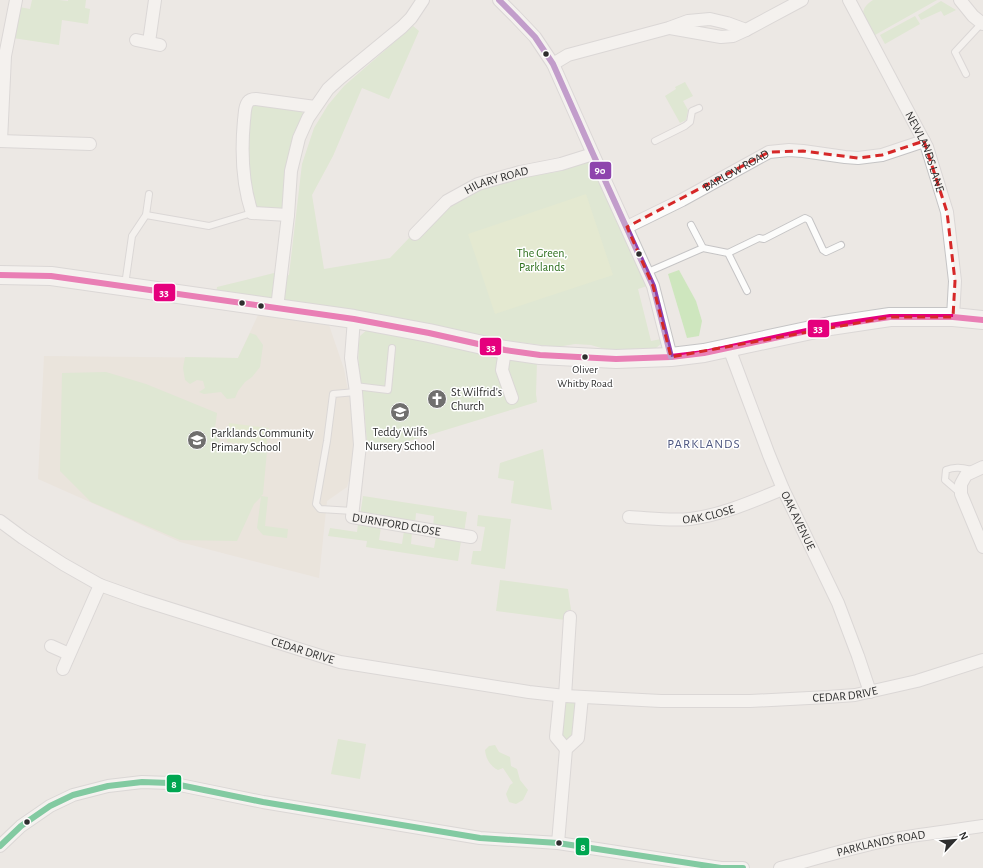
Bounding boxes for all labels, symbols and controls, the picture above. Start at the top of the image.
unlabelled marker [541,49,551,59]
street label: NEWLANDS LANE [903,109,947,194]
street label: BARLOW ROAD [701,147,771,193]
line badge: 90 [589,161,612,180]
street label: HILARY ROAD [462,164,530,196]
text: 90 [594,165,606,176]
park label: The Green, Parklands [517,247,567,273]
unlabelled marker [634,249,644,259]
line badge: 33 [153,283,176,302]
text: 33 [159,287,169,298]
unlabelled marker [237,298,247,308]
unlabelled marker [256,301,266,311]
line badge: 33 [807,319,830,338]
text: 33 [813,323,823,334]
line badge: 33 [479,337,502,356]
text: 33 [486,342,496,353]
marker: Oliver Whitby Road [580,352,590,362]
place label: Oliver Whitby Road [557,364,613,389]
place label: St Wilfrid’s Church [451,386,502,412]
church icon: St Wilfrid’s Church [426,388,448,410]
school or university icon: Teddy Wilfs Nursery School [389,401,411,423]
place label: Teddy Wilfs Nursery School [365,426,435,453]
place label: Parklands Community Primary School [211,427,314,454]
school or university icon: Parklands Community Primary School [186,429,208,451]
district label: PARKLANDS [667,438,741,451]
street label: OAK AVENUE [779,489,818,552]
street label: OAK CLOSE [682,503,736,526]
street label: DURNFORD CLOSE [351,511,442,538]
street label: CEDAR DRIVE [270,635,336,666]
street label: CEDAR DRIVE [812,684,879,704]
line badge: 8 [166,774,182,793]
text: 8 [171,779,177,790]
unlabelled marker [22,817,32,827]
north arrow [935,820,975,860]
street label: PARKLANDS ROAD [835,828,926,858]
text: N [957,830,970,842]
line badge: 8 [575,837,590,856]
unlabelled marker [554,838,564,848]
text: 8 [580,842,586,853]

